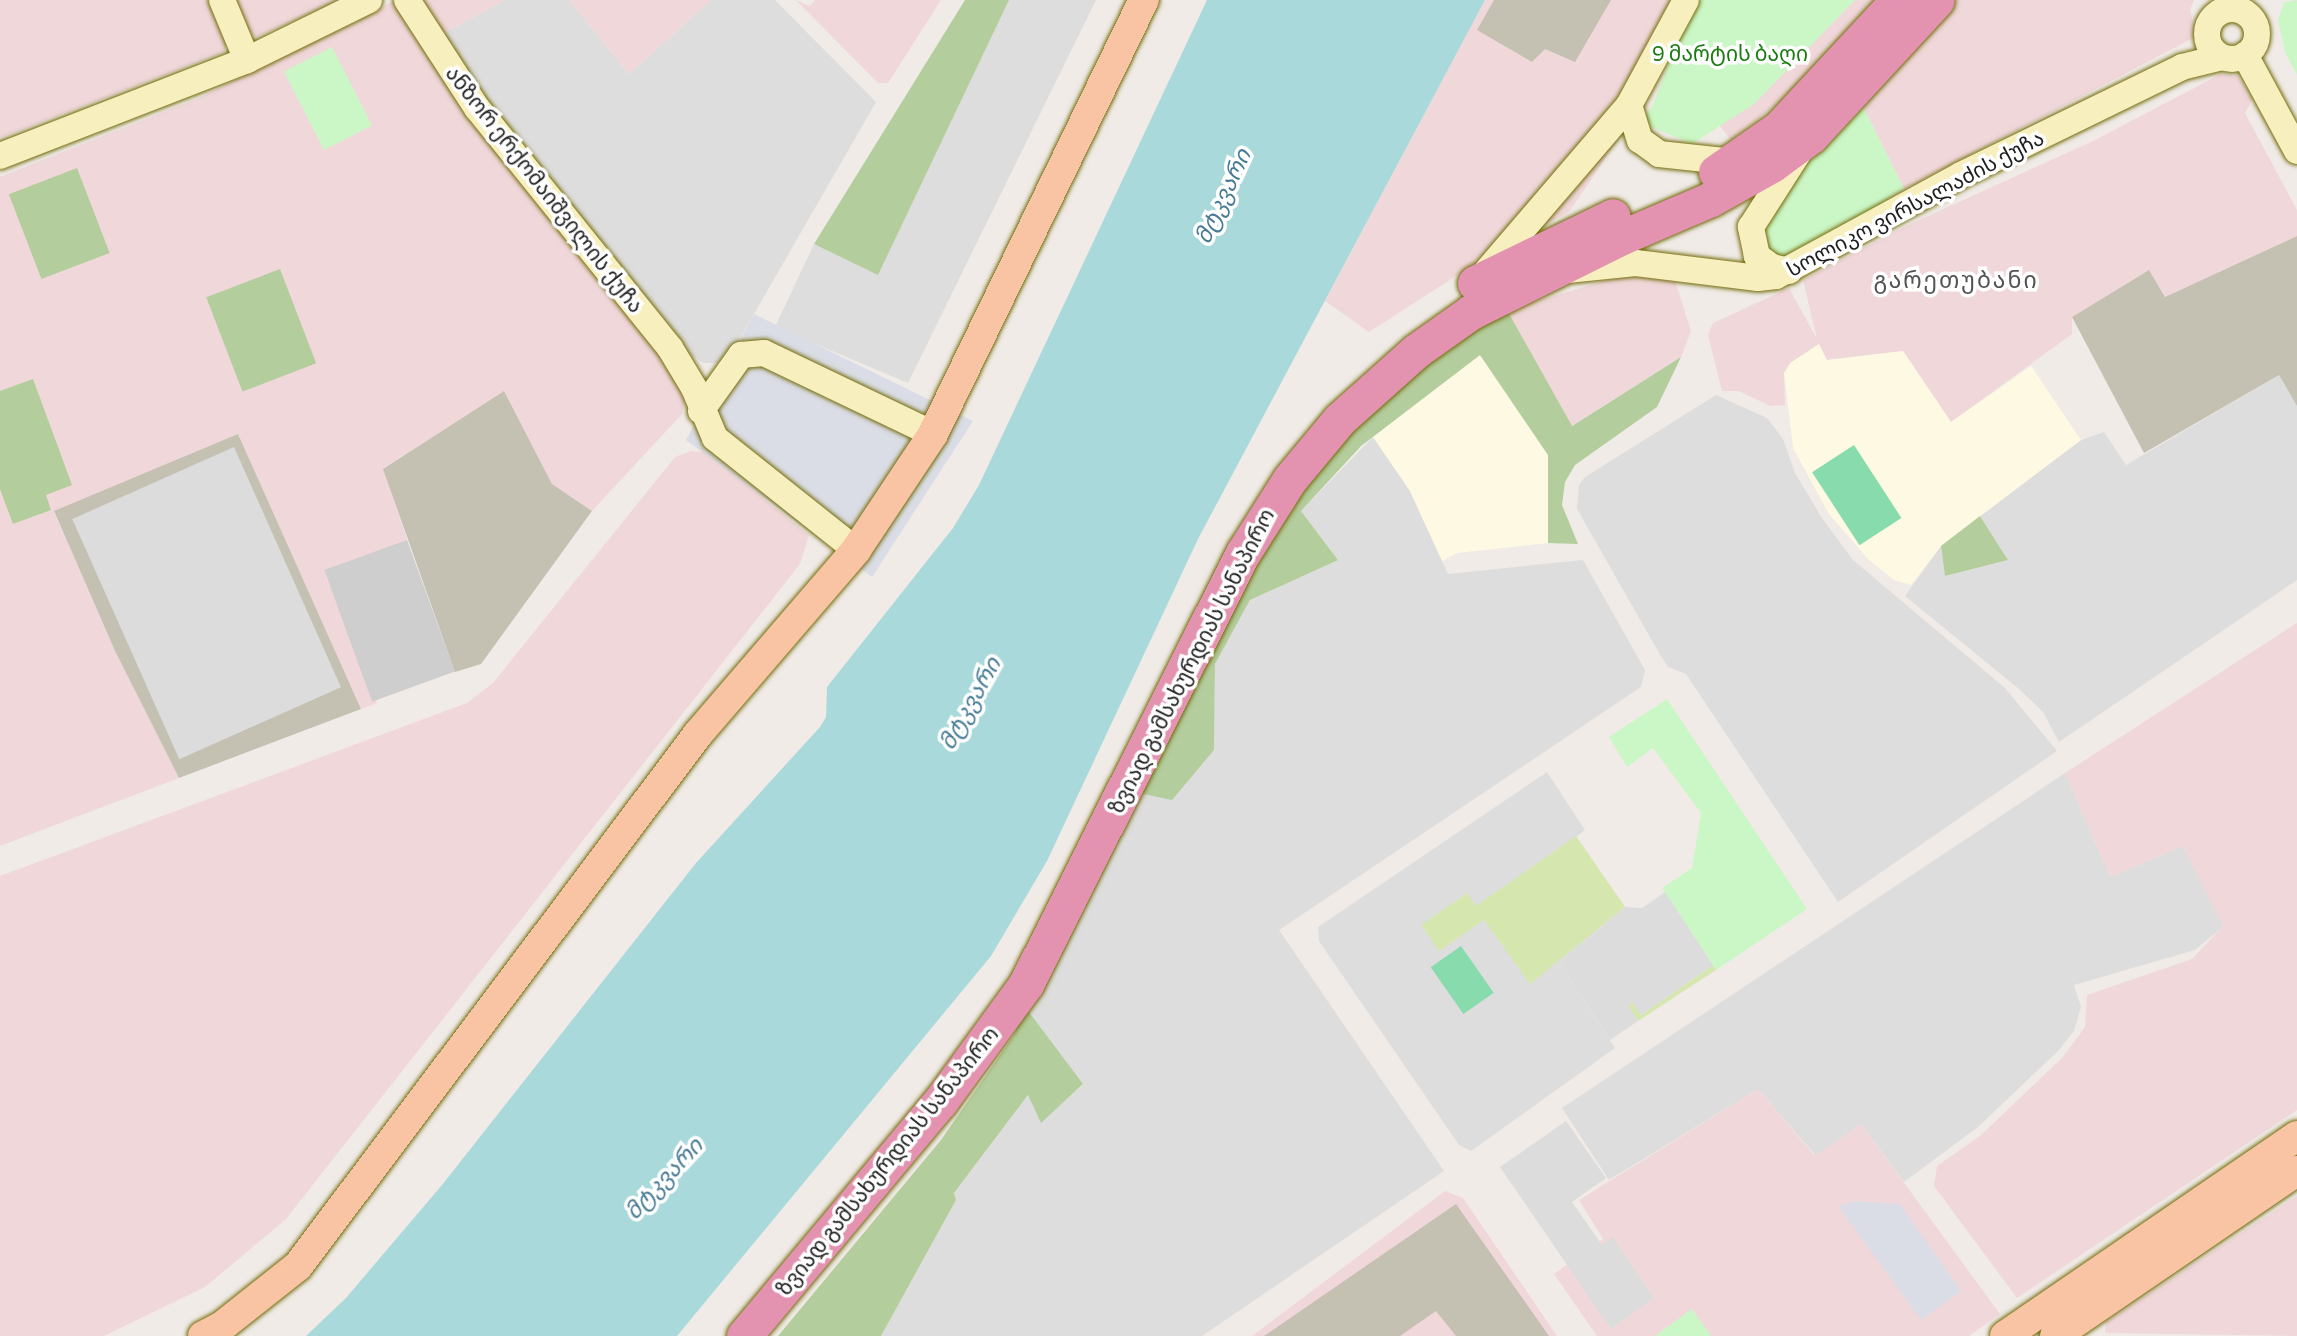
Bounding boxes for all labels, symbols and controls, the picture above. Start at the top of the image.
park label: 9 მარტის ბაღი [1652,40,1808,66]
street label: ანზორ ერქომაიშვილის ქუჩა [441,61,649,317]
street label: სოლიკო ვირსალაძის ქუჩა [1782,124,2048,282]
water label: მტკვარი [1188,144,1256,248]
district label: გარეთუბანი [1875,265,2037,293]
street label: ზვიად გამსახურდიას სანაპირო [1103,504,1279,818]
water label: მტკვარი [932,652,1006,754]
street label: ზვიად გამსახურდიას სანაპირო [771,1021,1003,1301]
water label: მტკვარი [618,1131,708,1225]

